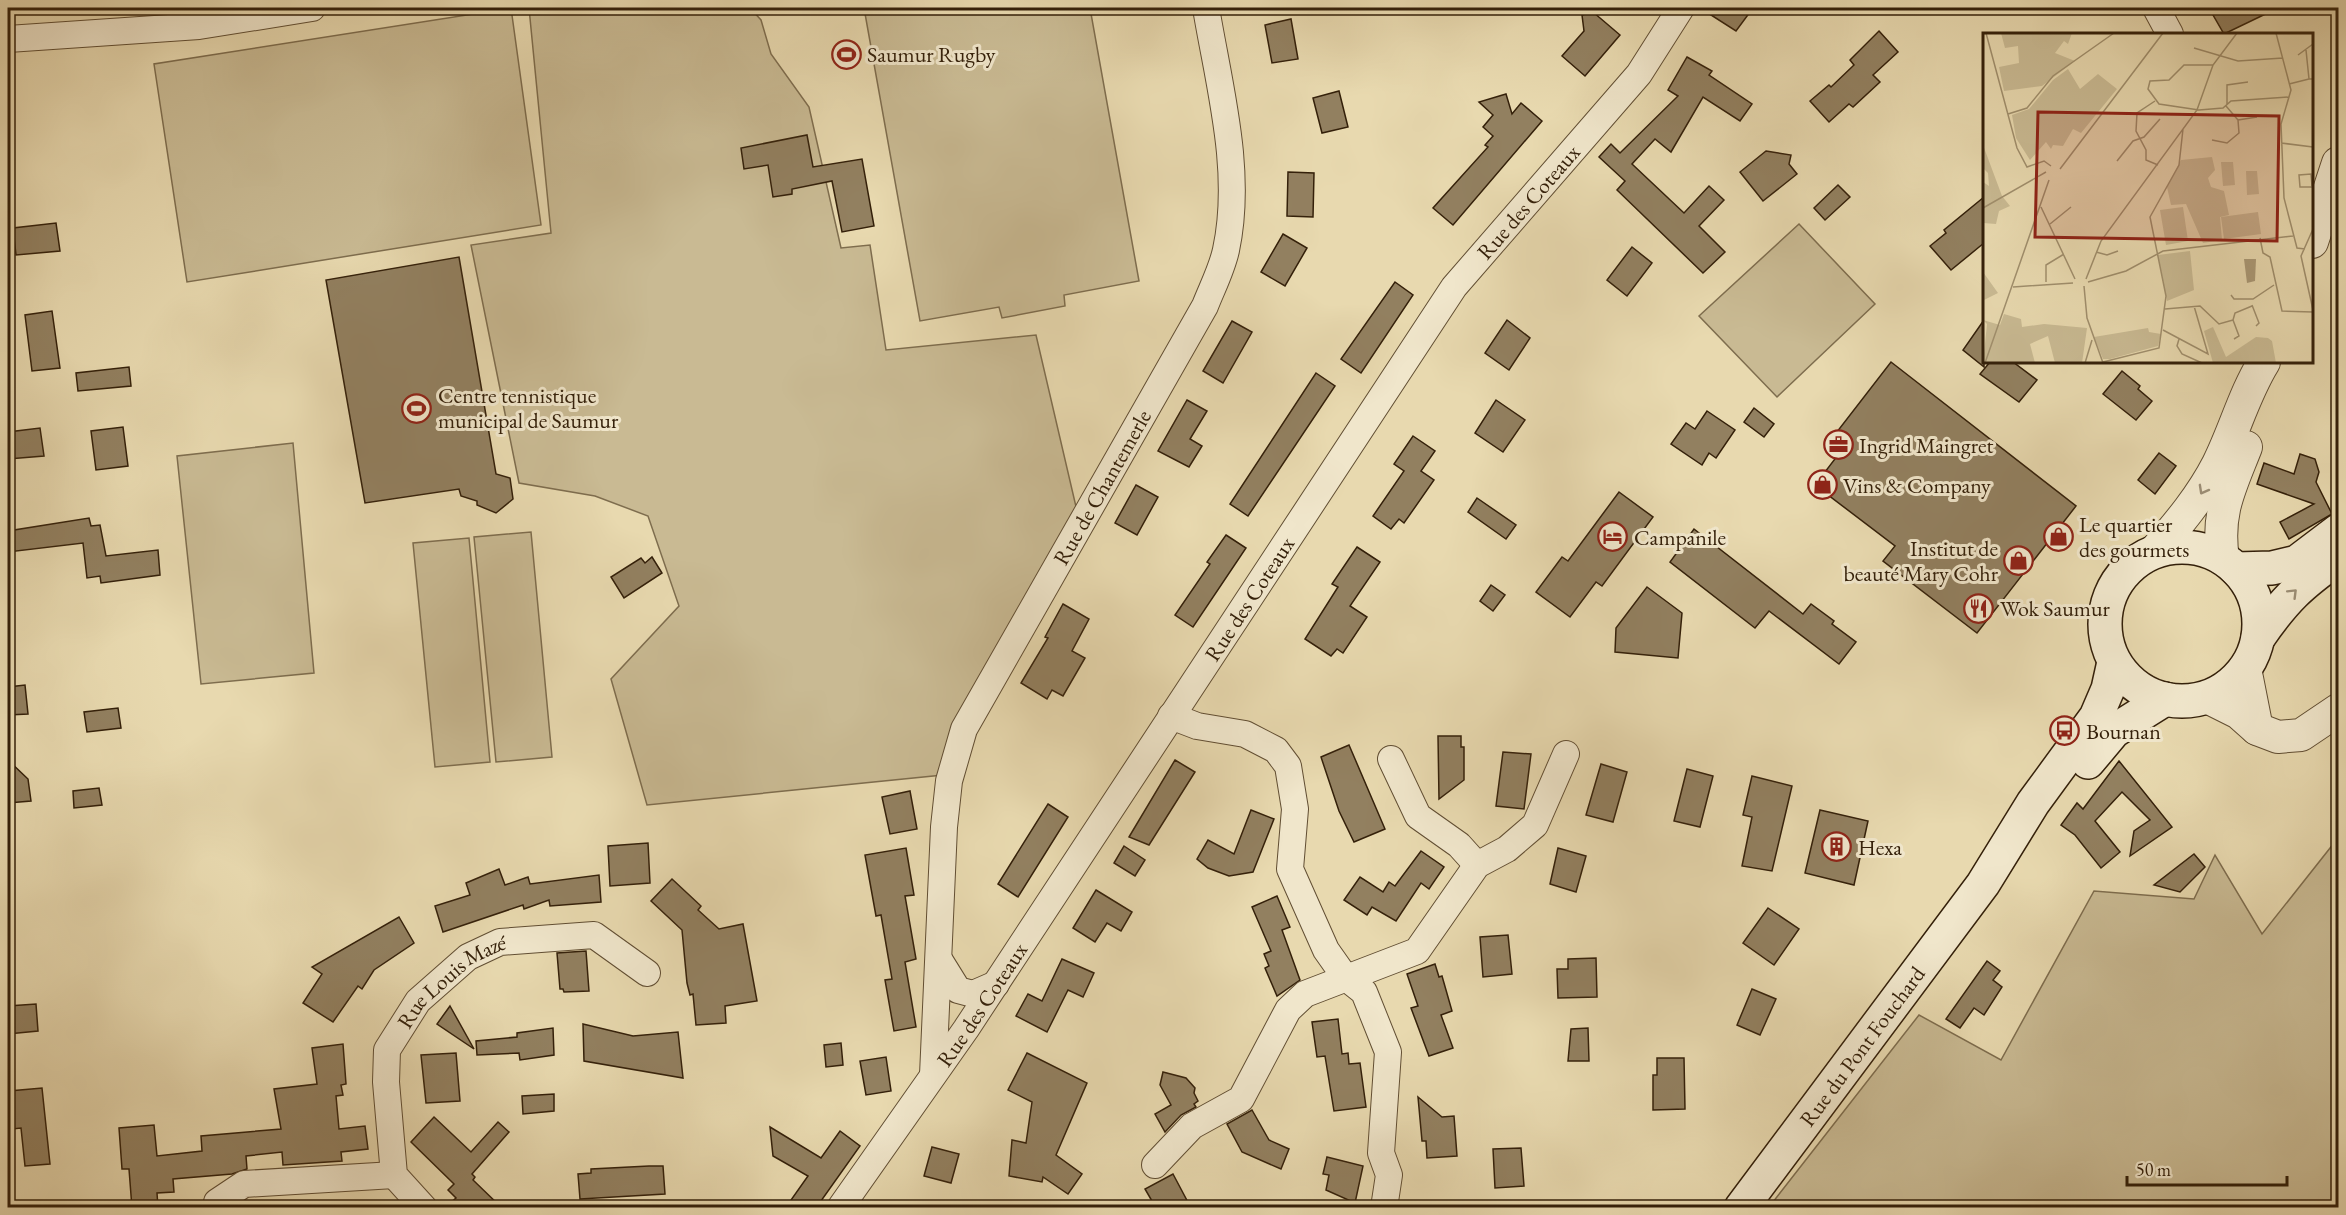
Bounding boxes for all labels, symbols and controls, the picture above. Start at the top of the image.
inset map [1983,33,2313,363]
sports icon: Saumur Rugby [830,38,862,70]
place label: Saumur Rugby [867,40,996,69]
street label: Rue des Coteaux [1470,138,1586,265]
place label: Centre tennistique municipal de Saumur [438,381,619,435]
sports icon: Centre tennistique municipal de Saumur [401,392,433,424]
street label: Rue de Chantemerle [1046,404,1158,570]
office icon: Ingrid Maingret [1822,429,1854,461]
place label: Ingrid Maingret [1859,431,1994,460]
shop icon: Vins & Company [1806,469,1838,501]
place label: Vins & Company [1843,471,1991,500]
one-way arrow [2199,484,2210,494]
place label: Le quartier des gourmets [2079,510,2189,564]
hotel icon: Campanile [1597,521,1629,553]
shop icon: Le quartier des gourmets [2042,521,2074,553]
place label: Campanile [1634,523,1727,552]
street label: Rue des Coteaux [1198,530,1301,667]
place label: Institut de beauté Mary Cohr [1843,534,1999,588]
shop icon: Institut de beauté Mary Cohr [2003,545,2035,577]
one-way arrow [2285,589,2296,600]
restaurant icon: Wok Saumur [1963,592,1995,624]
place label: Wok Saumur [2000,594,2111,623]
bus stop icon: Bournan [2049,715,2081,747]
place label: Bournan [2086,717,2161,746]
building icon: Hexa [1821,831,1853,863]
place label: Hexa [1858,833,1902,862]
street label: Rue Louis Mazé [390,927,507,1034]
street label: Rue des Coteaux [930,936,1034,1072]
street label: Rue du Pont Fouchard [1793,959,1932,1132]
scale bar [2127,1149,2288,1187]
text: 50 m [2136,1158,2171,1181]

